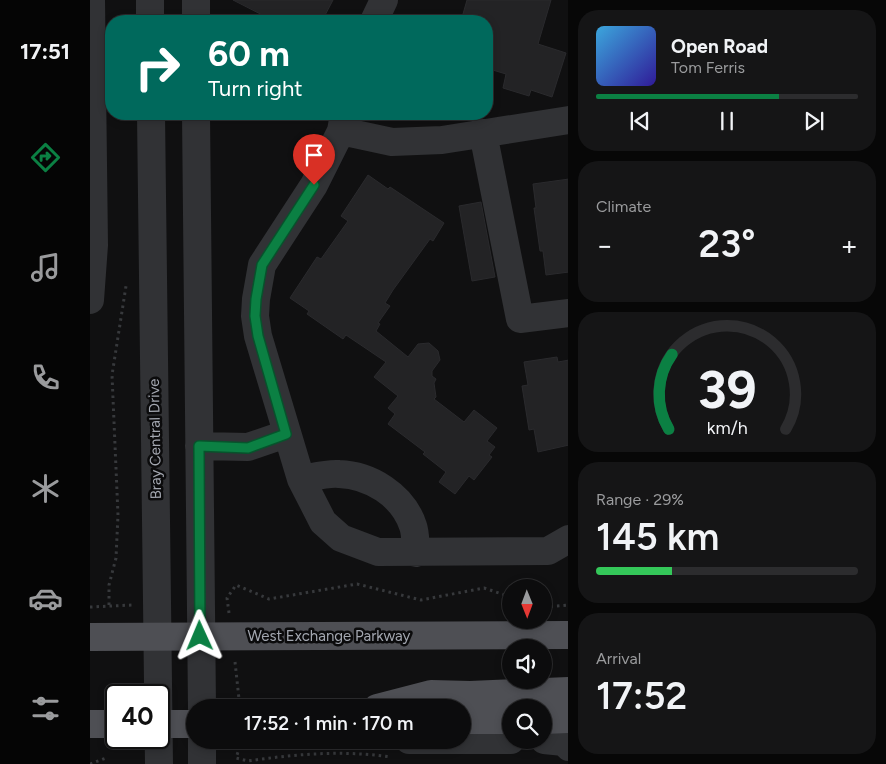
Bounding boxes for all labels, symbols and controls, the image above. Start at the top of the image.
text: 60 m [208,33,290,75]
icon: right [125,35,190,100]
text: Open Road [671,35,768,58]
text: 17:51 [20,38,70,65]
text: Tom Ferris [671,58,745,77]
text: Turn right [208,75,303,102]
icon: previous [626,107,654,135]
icon: pause [713,107,741,135]
icon: next [800,107,828,135]
pin [293,134,335,185]
icon: directions [28,140,63,175]
icon: arrive [300,141,328,169]
text: Climate [596,197,651,216]
text: 23° [699,221,755,267]
text: − [596,228,613,262]
text: + [841,228,858,262]
icon: music [28,250,63,285]
text: 39 [697,359,757,421]
icon: phone [28,360,63,395]
street label: Bray Central Drive [145,378,165,500]
text: km/h [707,417,747,438]
icon: climate [28,471,63,506]
text: Range · 29% [596,490,684,509]
text: 145 km [596,514,719,560]
north arrow [502,579,552,629]
map controls [502,579,552,749]
icon: car [28,581,63,616]
position arrow [173,609,225,661]
street label: West Exchange Parkway [247,627,411,645]
button: sound [502,639,552,689]
text: Arrival [596,649,641,668]
text: 17:52 [596,673,687,719]
speed limit sign: 40 [105,684,170,749]
icon: filters [28,691,63,726]
button: search [502,699,552,749]
text: 17:52 · 1 min · 170 m [244,712,413,735]

